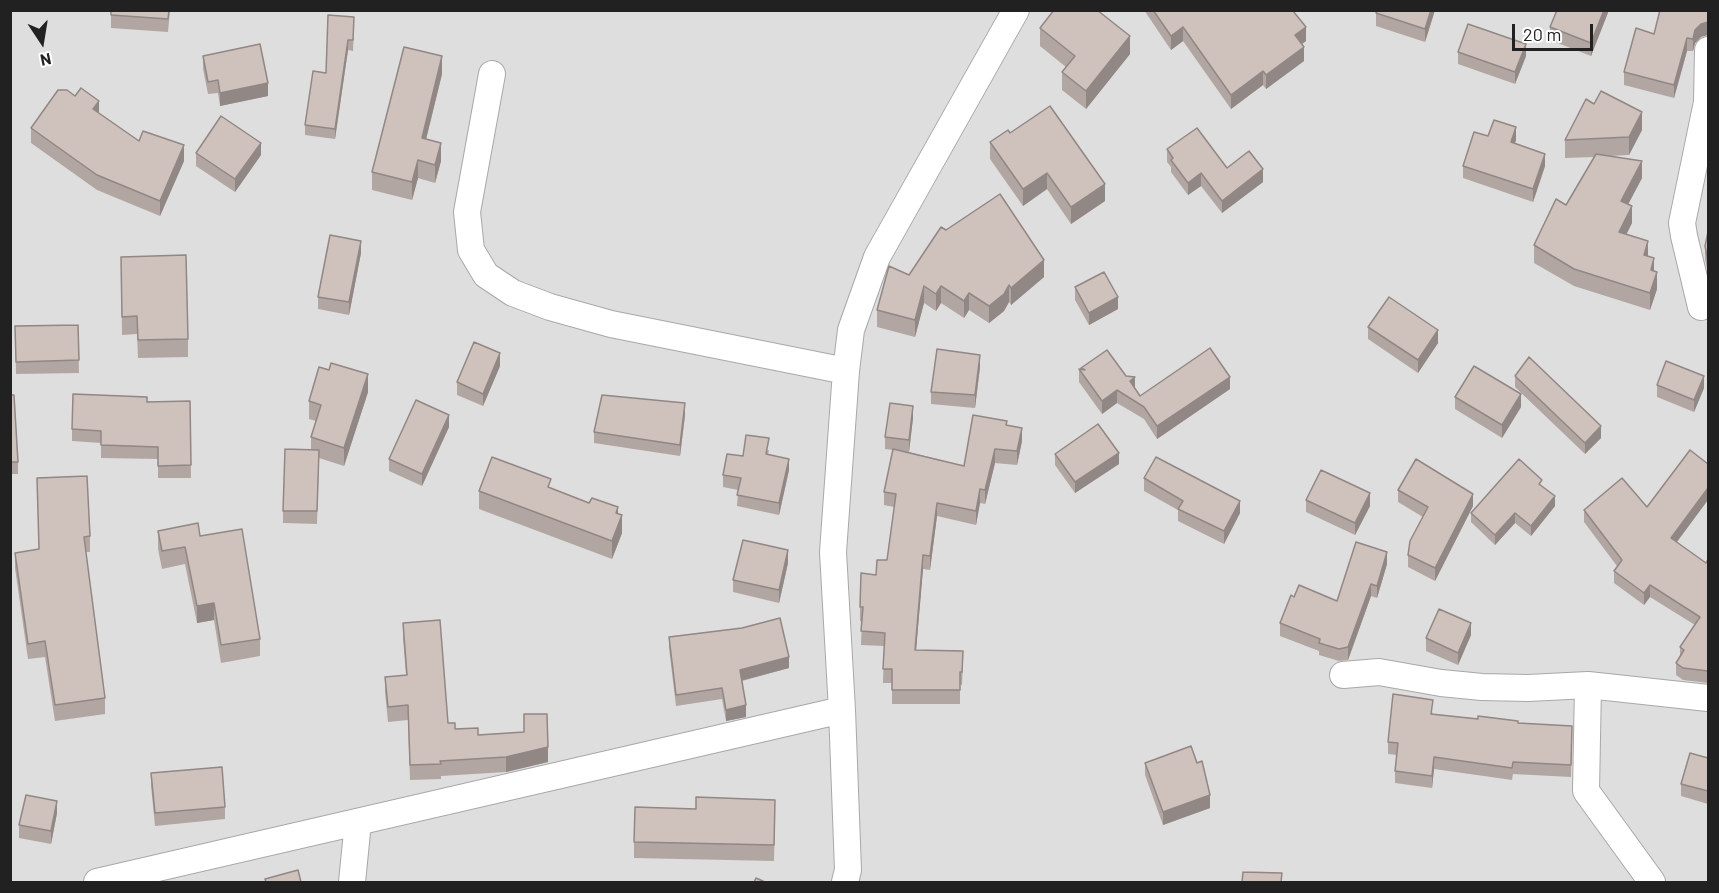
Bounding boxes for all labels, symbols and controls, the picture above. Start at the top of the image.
north arrow [12,12,72,72]
scale bar [1515,12,1596,50]
text: 20 m [1523,23,1561,45]
text: N [39,50,53,70]

